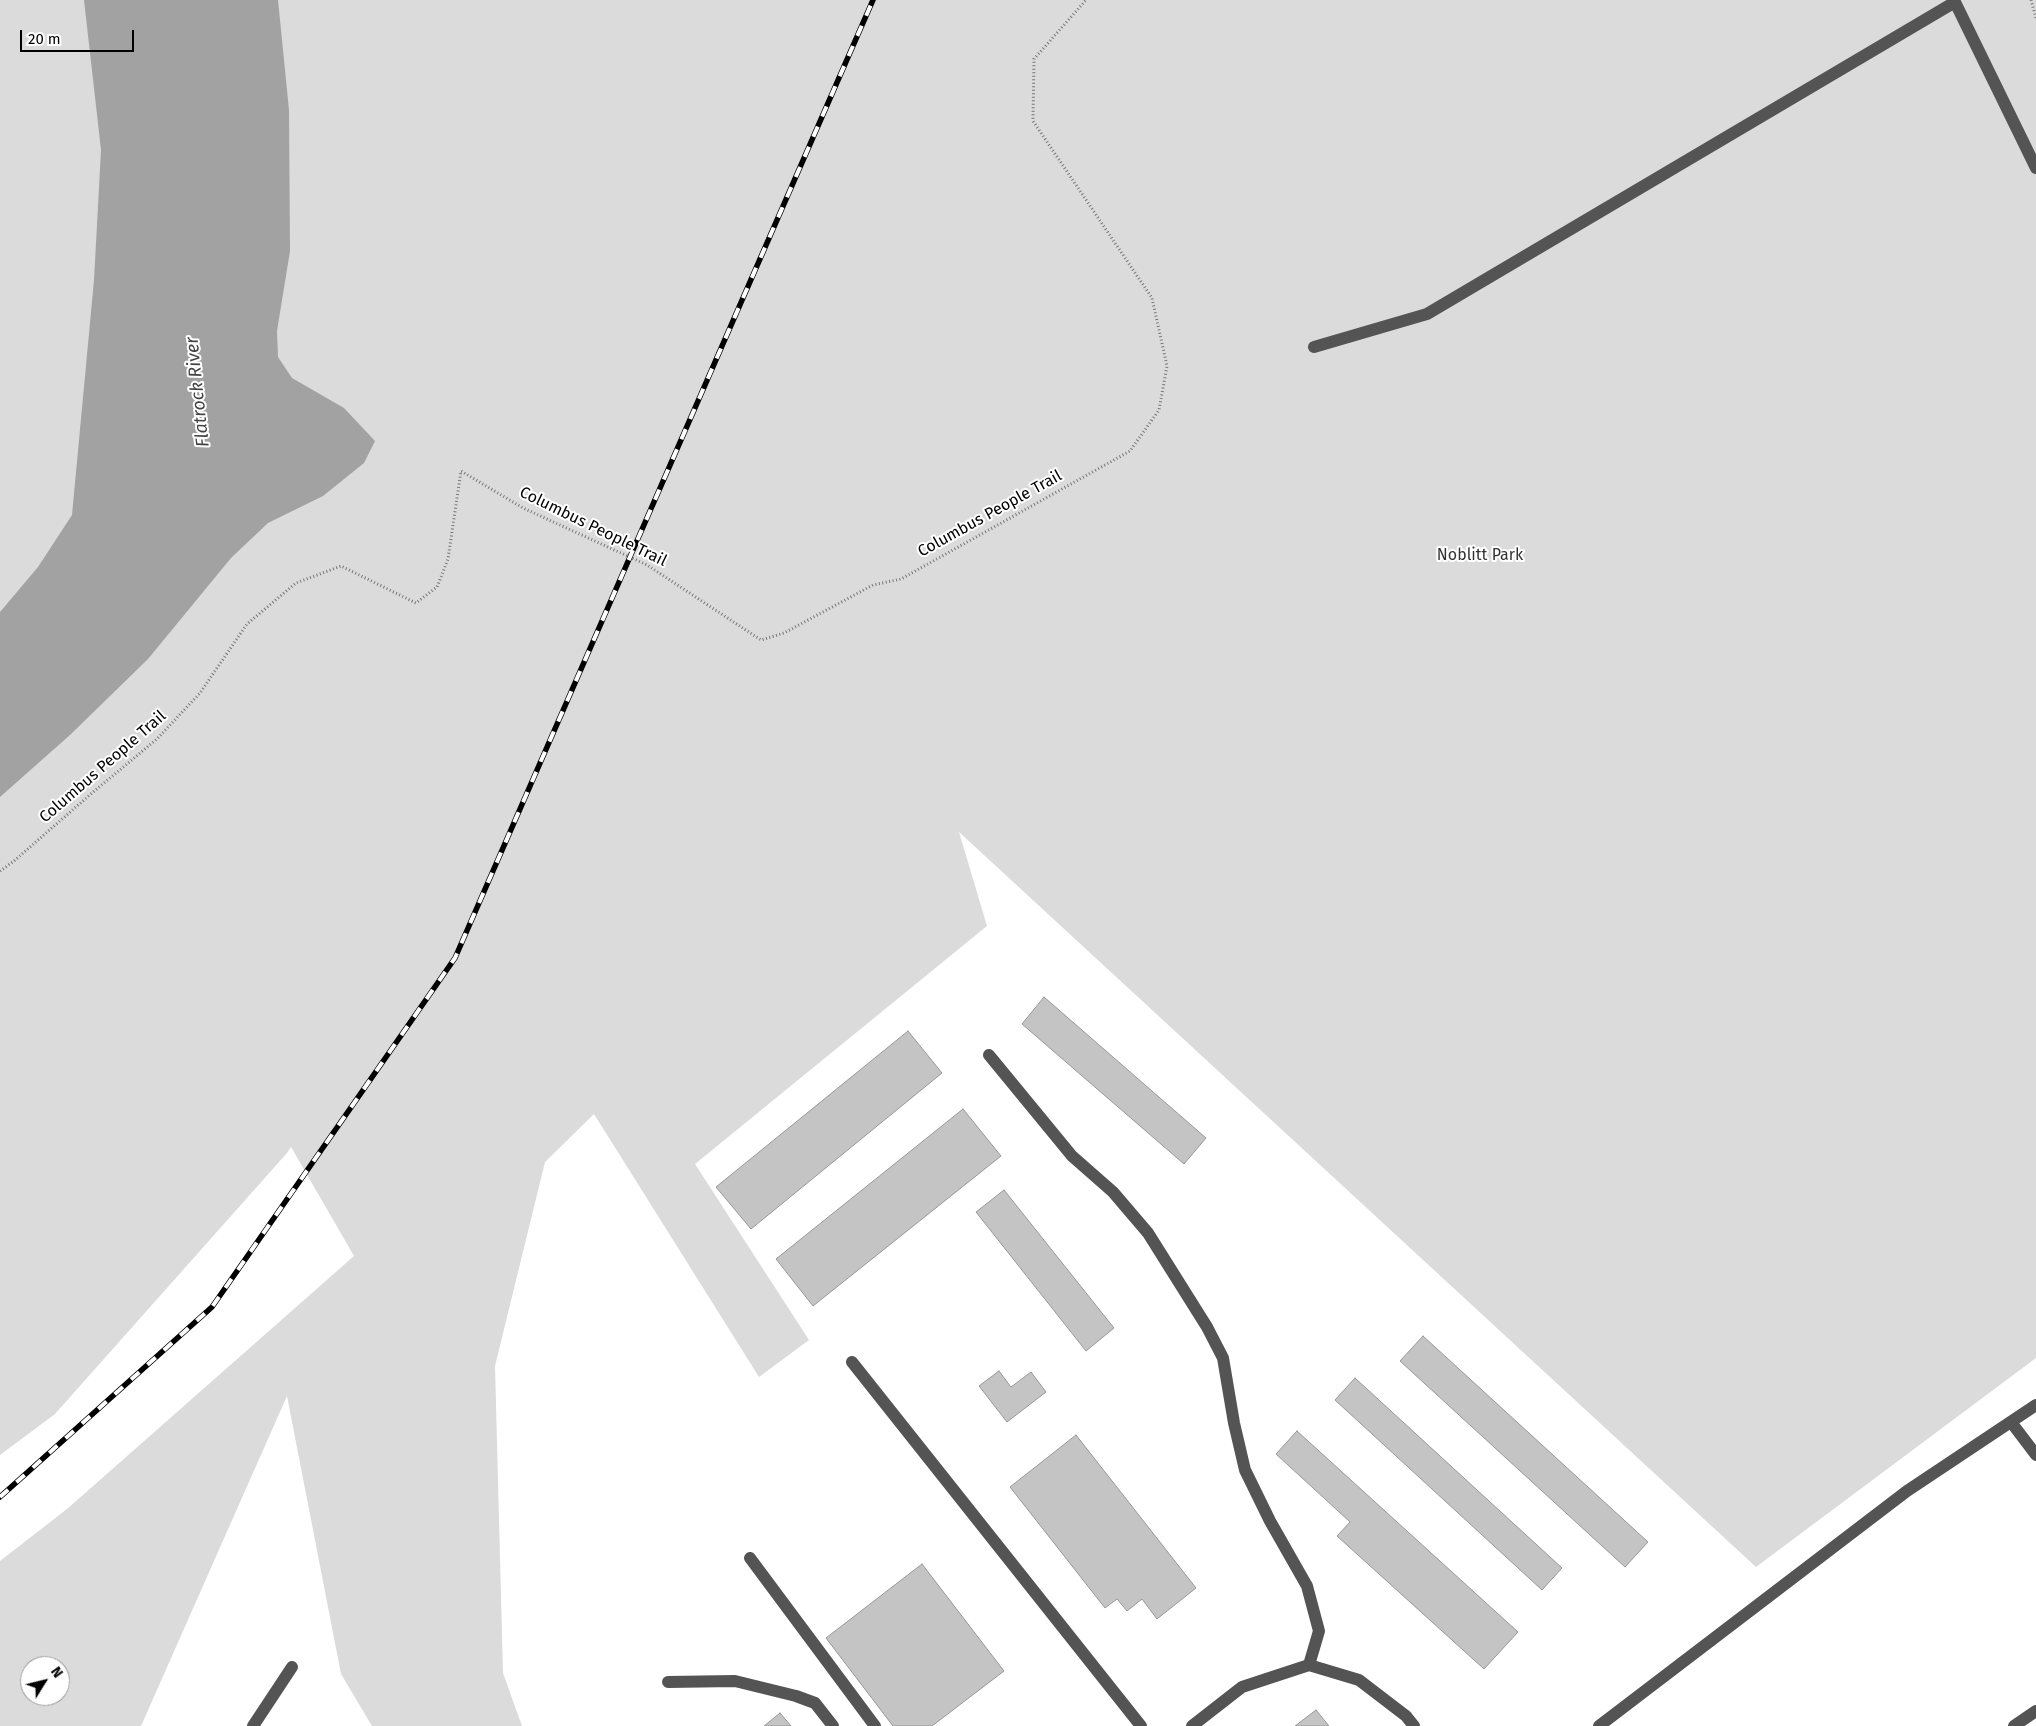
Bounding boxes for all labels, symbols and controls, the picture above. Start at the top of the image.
scale bar [22,20,136,52]
text: 20 m [28,30,61,48]
water label: Flatrock River [181,336,215,448]
street label: Columbus People Trail [915,466,1065,562]
street label: Columbus People Trail [516,483,670,571]
park label: Noblitt Park [1437,546,1523,566]
street label: Columbus People Trail [36,707,170,827]
north arrow [20,1656,70,1706]
text: N [47,1664,66,1681]

